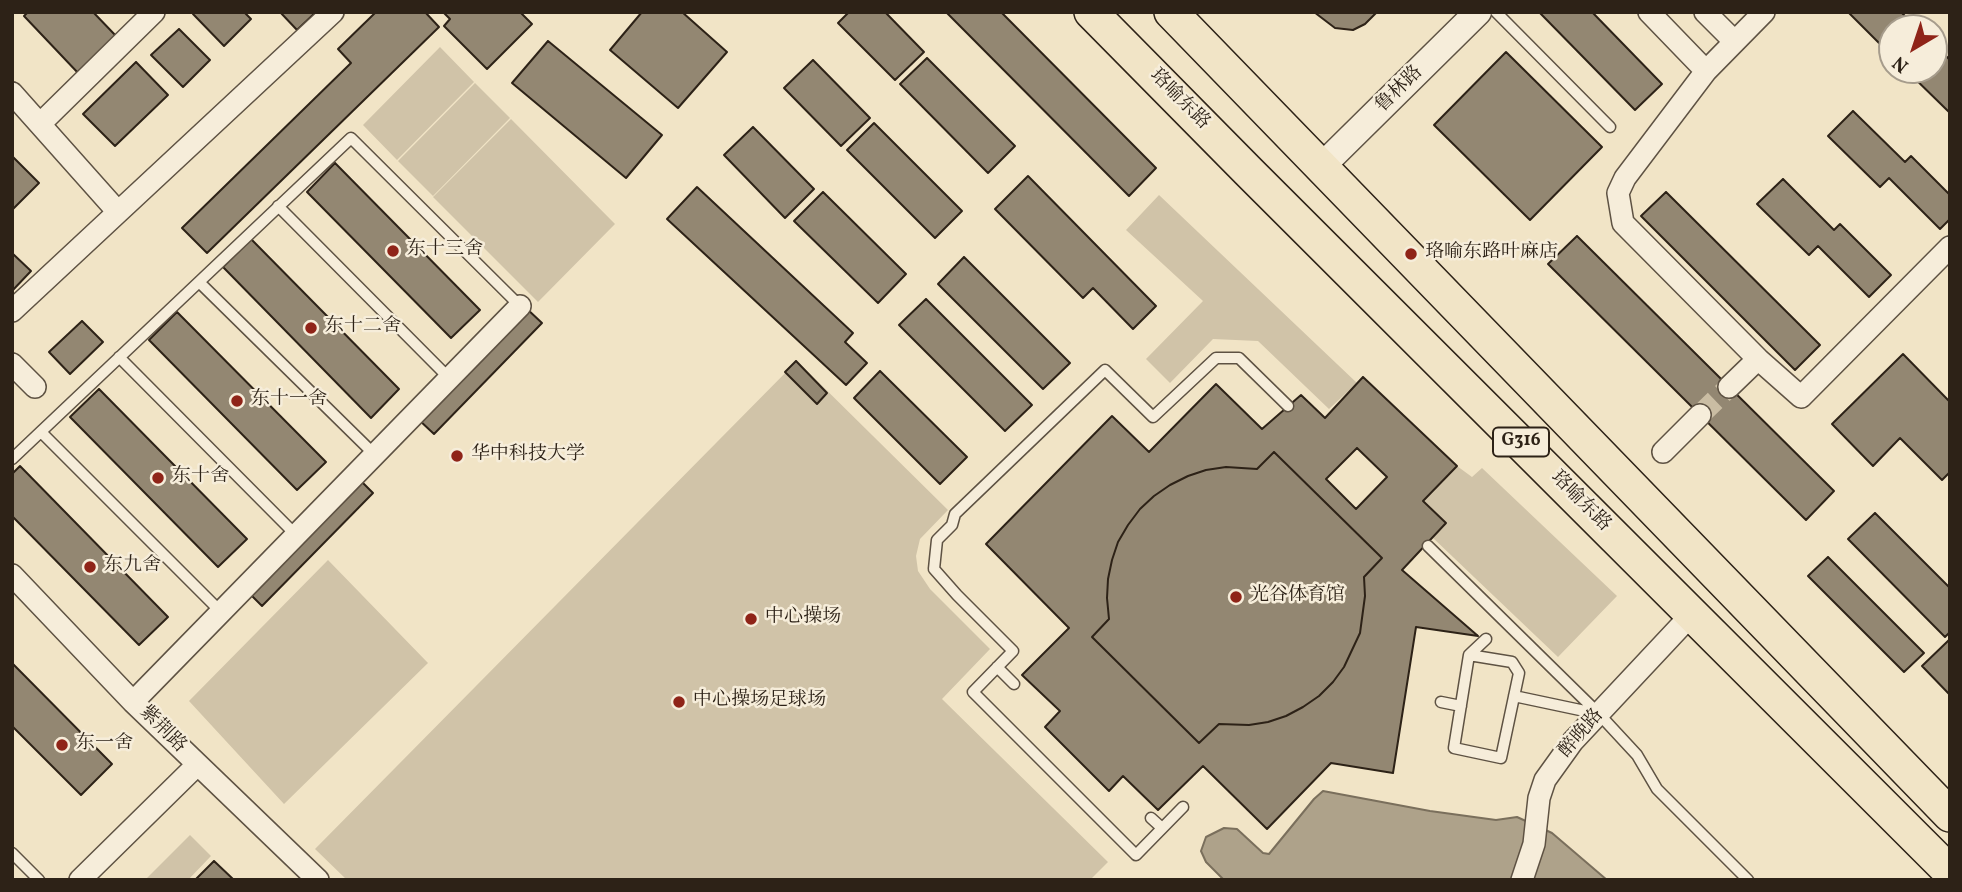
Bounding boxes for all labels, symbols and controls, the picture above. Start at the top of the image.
north arrow [1878,14,1948,84]
text: N [1888,49,1915,78]
street label: 鲁林路 [1372,62,1428,118]
street label: 珞喻东路 [1144,65,1214,135]
place label: 东十三舍 [407,240,483,262]
marker: 东十三舍 [385,243,401,259]
place label: 珞喻东路叶麻店 [1425,243,1558,265]
marker: 珞喻东路叶麻店 [1403,246,1419,262]
place label: 东十二舍 [325,317,401,339]
marker: 东十二舍 [303,320,319,336]
place label: 东十一舍 [251,390,327,412]
marker: 东十一舍 [229,393,245,409]
road number: G316 [1493,428,1549,457]
place label: 华中科技大学 [471,445,585,467]
marker: 华中科技大学 [449,448,465,464]
place label: 东十舍 [172,467,229,489]
street label: 珞喻东路 [1545,467,1615,537]
marker: 东十舍 [150,470,166,486]
place label: 东九舍 [104,556,161,578]
marker: 东九舍 [82,559,98,575]
place label: 光谷体育馆 [1250,586,1345,608]
marker: 光谷体育馆 [1228,589,1244,605]
place label: 中心操场 [765,608,841,630]
marker: 中心操场 [743,611,759,627]
place label: 中心操场足球场 [693,691,826,713]
marker: 中心操场足球场 [671,694,687,710]
street label: 紫荆路 [134,702,190,758]
street label: 醉晚路 [1555,705,1609,763]
place label: 东一舍 [76,734,133,756]
marker: 东一舍 [54,737,70,753]

